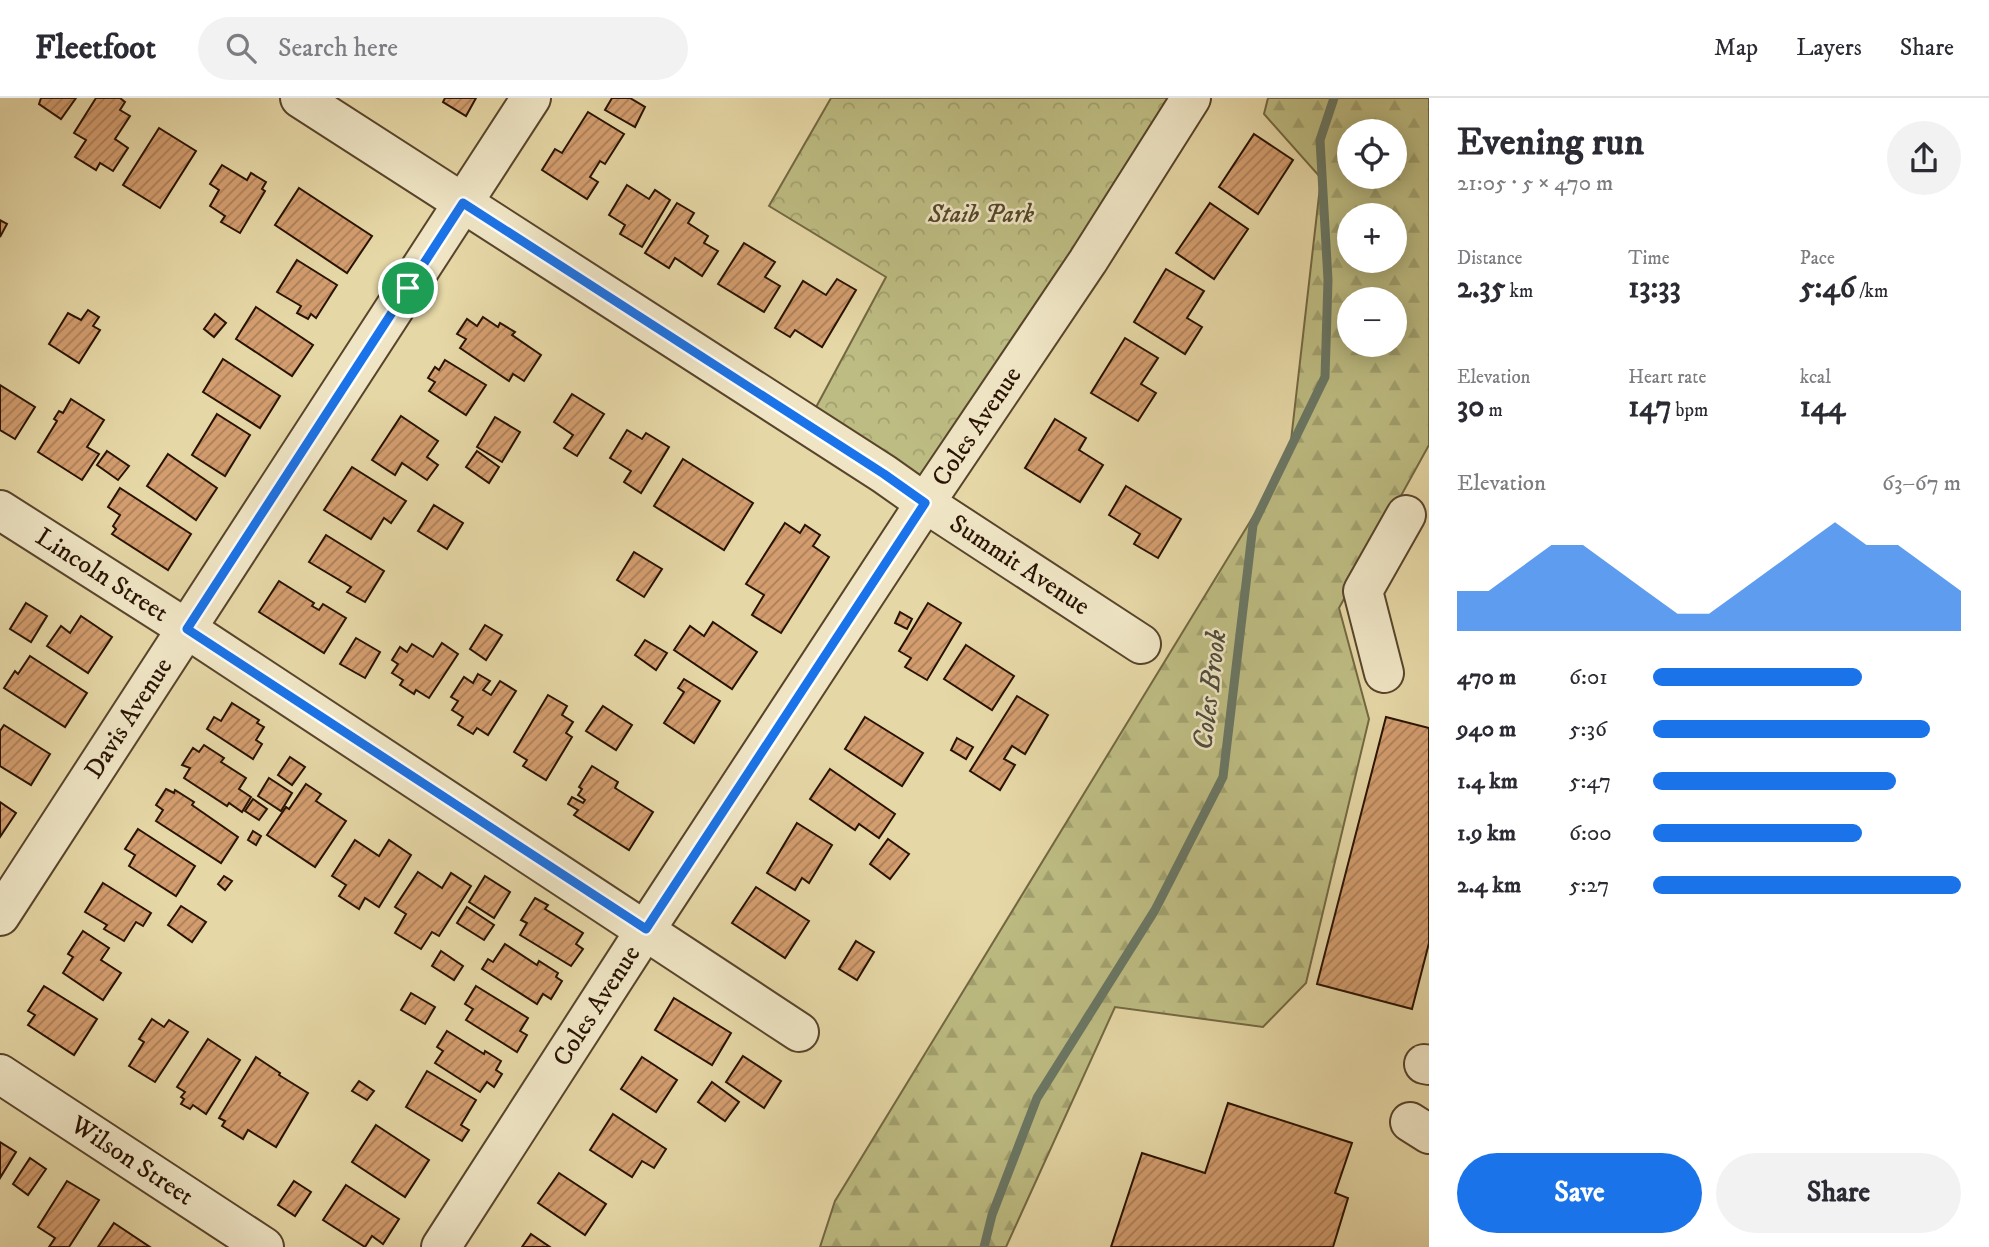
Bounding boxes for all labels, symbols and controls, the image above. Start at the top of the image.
search box [198,17,688,80]
text: Fleetfoot [35,28,156,69]
icon: search [222,29,260,67]
text: Search here [278,32,398,65]
text: Map [1714,33,1758,63]
text: Layers [1796,33,1862,63]
text: Share [1900,33,1954,63]
map controls [1337,119,1407,357]
button: locate [1337,119,1407,189]
text: Evening run [1457,119,1644,167]
button: share [1887,121,1961,195]
text: 21:05 · 5 × 470 m [1457,169,1613,198]
park label: Staib Park [927,198,1034,231]
button: + [1337,203,1407,273]
text: Distance [1457,247,1522,270]
text: Time [1628,247,1670,270]
text: Pace [1800,247,1835,270]
pin [378,258,438,318]
icon: arrive [389,269,427,307]
text: 2.35 [1457,270,1505,307]
text: 13:33 [1628,270,1681,307]
text: 5:46 [1800,270,1855,307]
text: km [1505,280,1533,303]
text: /km [1855,280,1888,303]
button: − [1337,287,1407,357]
street label: Coles Avenue [925,360,1029,493]
text: Elevation [1457,366,1531,389]
text: Heart rate [1628,366,1706,389]
text: kcal [1800,366,1831,389]
text: 30 [1457,389,1484,426]
text: 147 [1628,389,1671,426]
text: 144 [1800,389,1845,426]
text: m [1484,399,1503,422]
text: bpm [1671,399,1708,422]
text: Elevation [1457,469,1546,498]
text: 63–67 m [1882,469,1961,498]
street label: Summit Avenue [943,507,1096,623]
street label: Lincoln Street [29,520,175,629]
water label: Coles Brook [1185,628,1235,752]
street label: Davis Avenue [77,651,180,785]
text: 470 m [1457,663,1516,692]
text: 6:01 [1569,663,1608,692]
text: 940 m [1457,715,1516,744]
text: 5:36 [1569,715,1607,744]
text: 1.4 km [1457,767,1518,796]
text: 5:47 [1569,767,1611,796]
text: 1.9 km [1457,819,1516,848]
text: 6:00 [1569,819,1612,848]
text: 2.4 km [1457,871,1521,900]
text: 5:27 [1569,871,1609,900]
street label: Coles Avenue [545,939,648,1073]
street label: Wilson Street [64,1108,200,1213]
button: Save [1457,1153,1702,1233]
button: Share [1716,1153,1961,1233]

